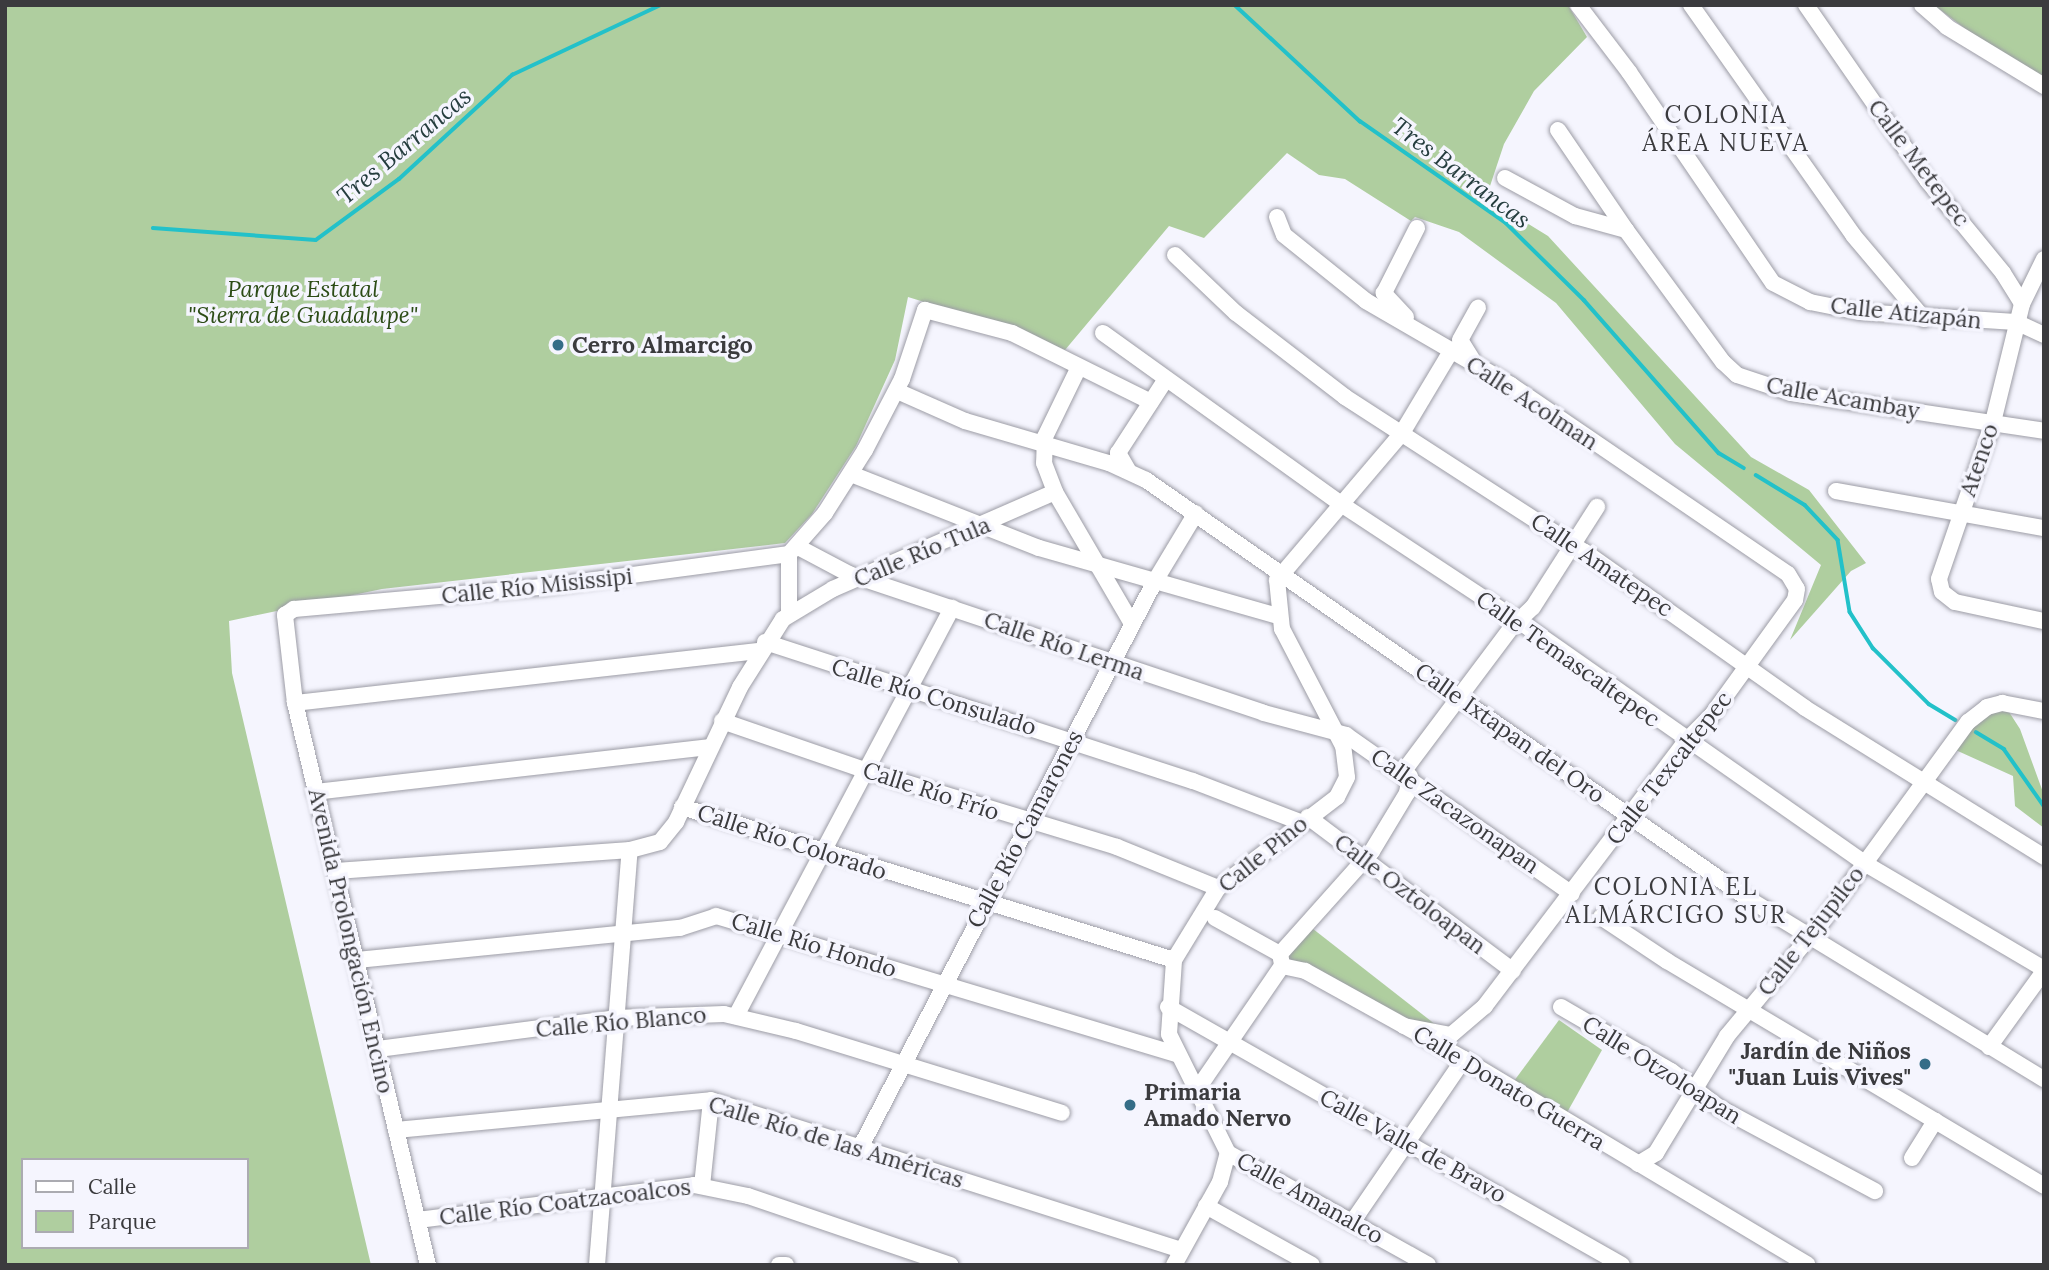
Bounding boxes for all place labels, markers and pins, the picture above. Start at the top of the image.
place label: Cerro Almarcigo [572,331,753,359]
marker: Cerro Almarcigo [550,337,566,353]
place label: Jardín de Niños "Juan Luis Vives" [1729,1037,1911,1091]
marker: Jardín de Niños "Juan Luis Vives" [1917,1056,1933,1072]
place label: Primaria Amado Nervo [1144,1078,1291,1132]
marker: Primaria Amado Nervo [1122,1097,1138,1113]

